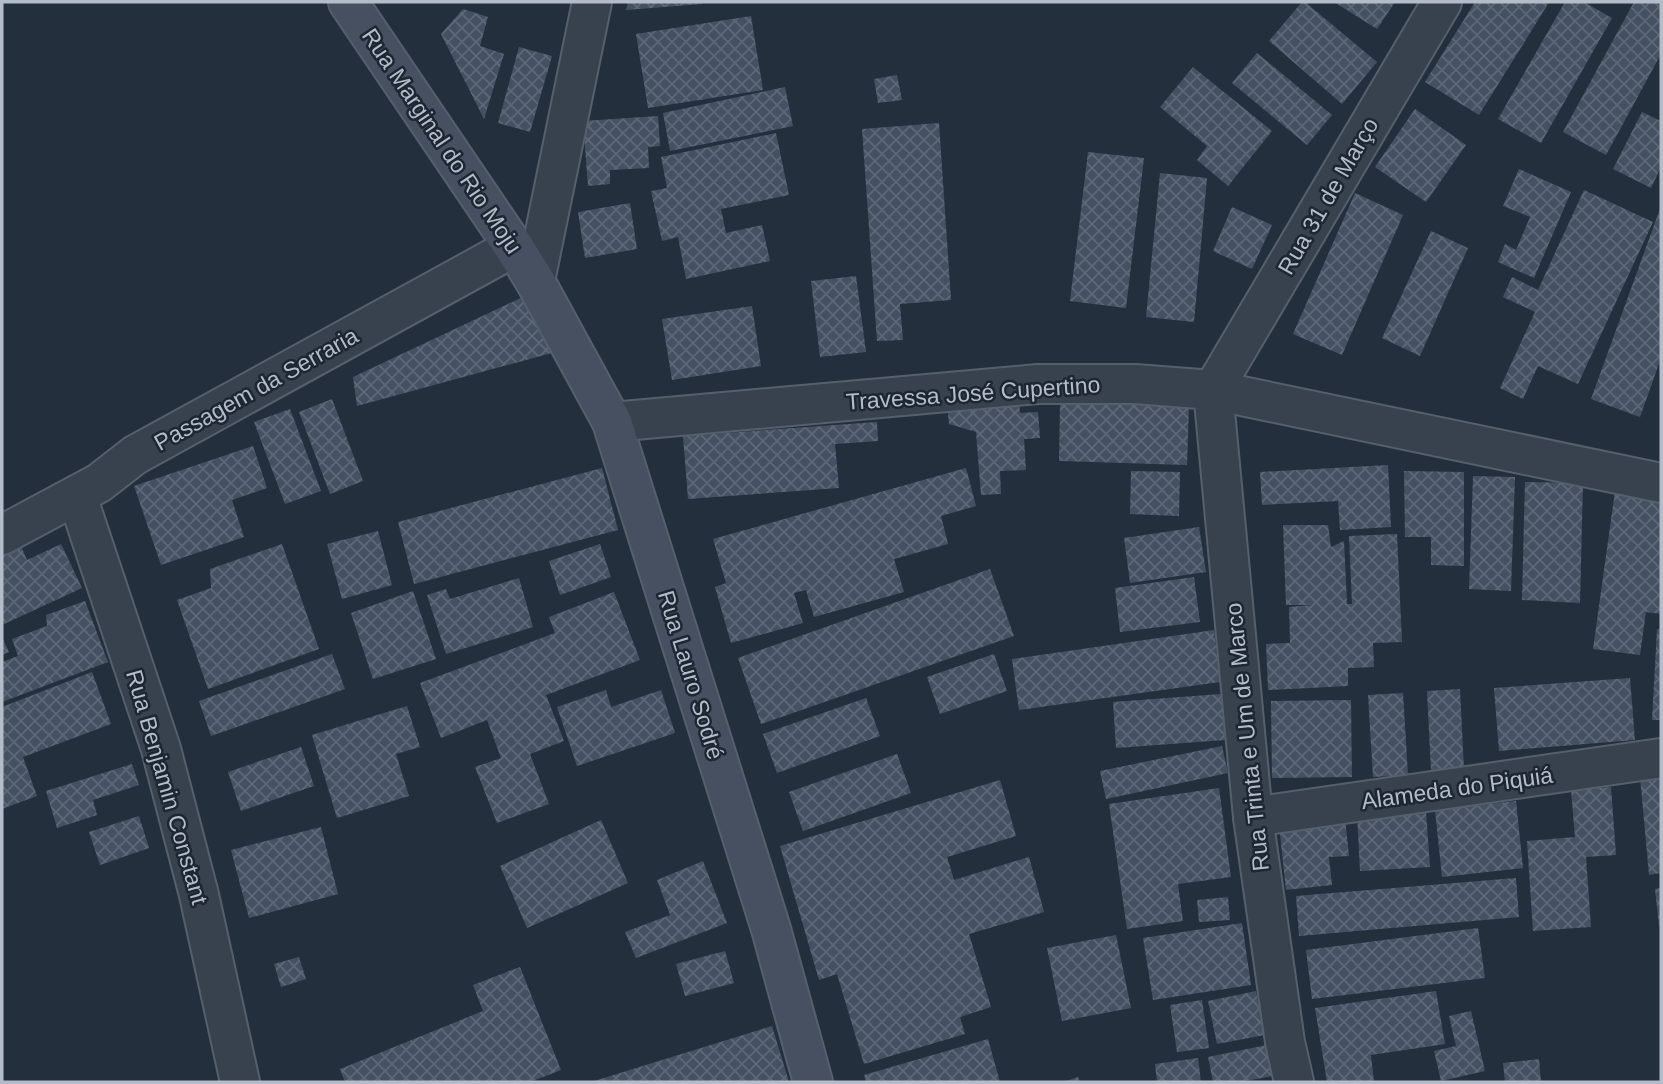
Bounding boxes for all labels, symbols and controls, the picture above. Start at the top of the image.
street label: Rua Marginal do Rio Moju [357,24,527,258]
street label: Rua 31 de Março [1273,113,1383,279]
street label: Passagem da Serraria [150,322,363,456]
street label: Travessa José Cupertino [845,371,1101,415]
street label: Rua Lauro Sodré [653,587,729,763]
street label: Rua Trinta e Um de Marco [1220,602,1274,872]
street label: Rua Benjamin Constant [121,667,213,908]
street label: Alameda do Piquiá [1360,762,1555,814]

